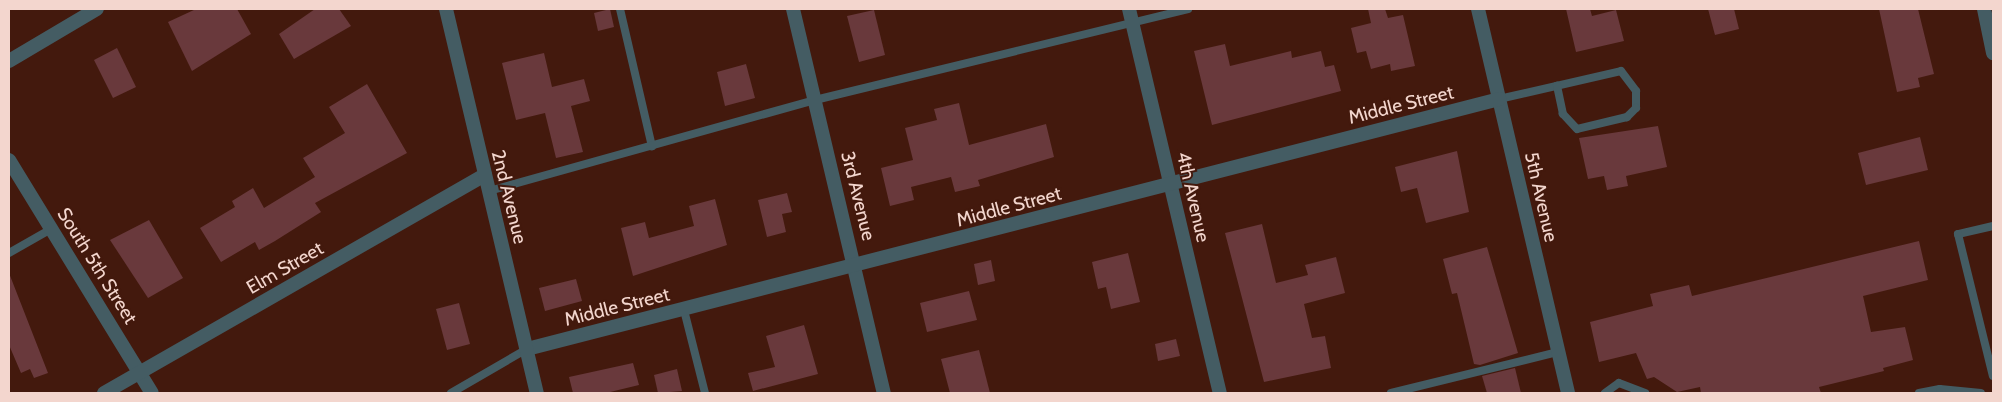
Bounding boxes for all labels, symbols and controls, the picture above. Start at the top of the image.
street label: Middle Street [1346,81,1456,129]
street label: 2nd Avenue [486,148,532,246]
street label: 3rd Avenue [836,149,880,243]
street label: 4th Avenue [1172,150,1214,244]
street label: 5th Avenue [1520,150,1562,244]
street label: Middle Street [954,182,1064,232]
street label: South 5th Street [52,204,142,328]
street label: Elm Street [243,237,327,299]
street label: Middle Street [562,283,672,331]

